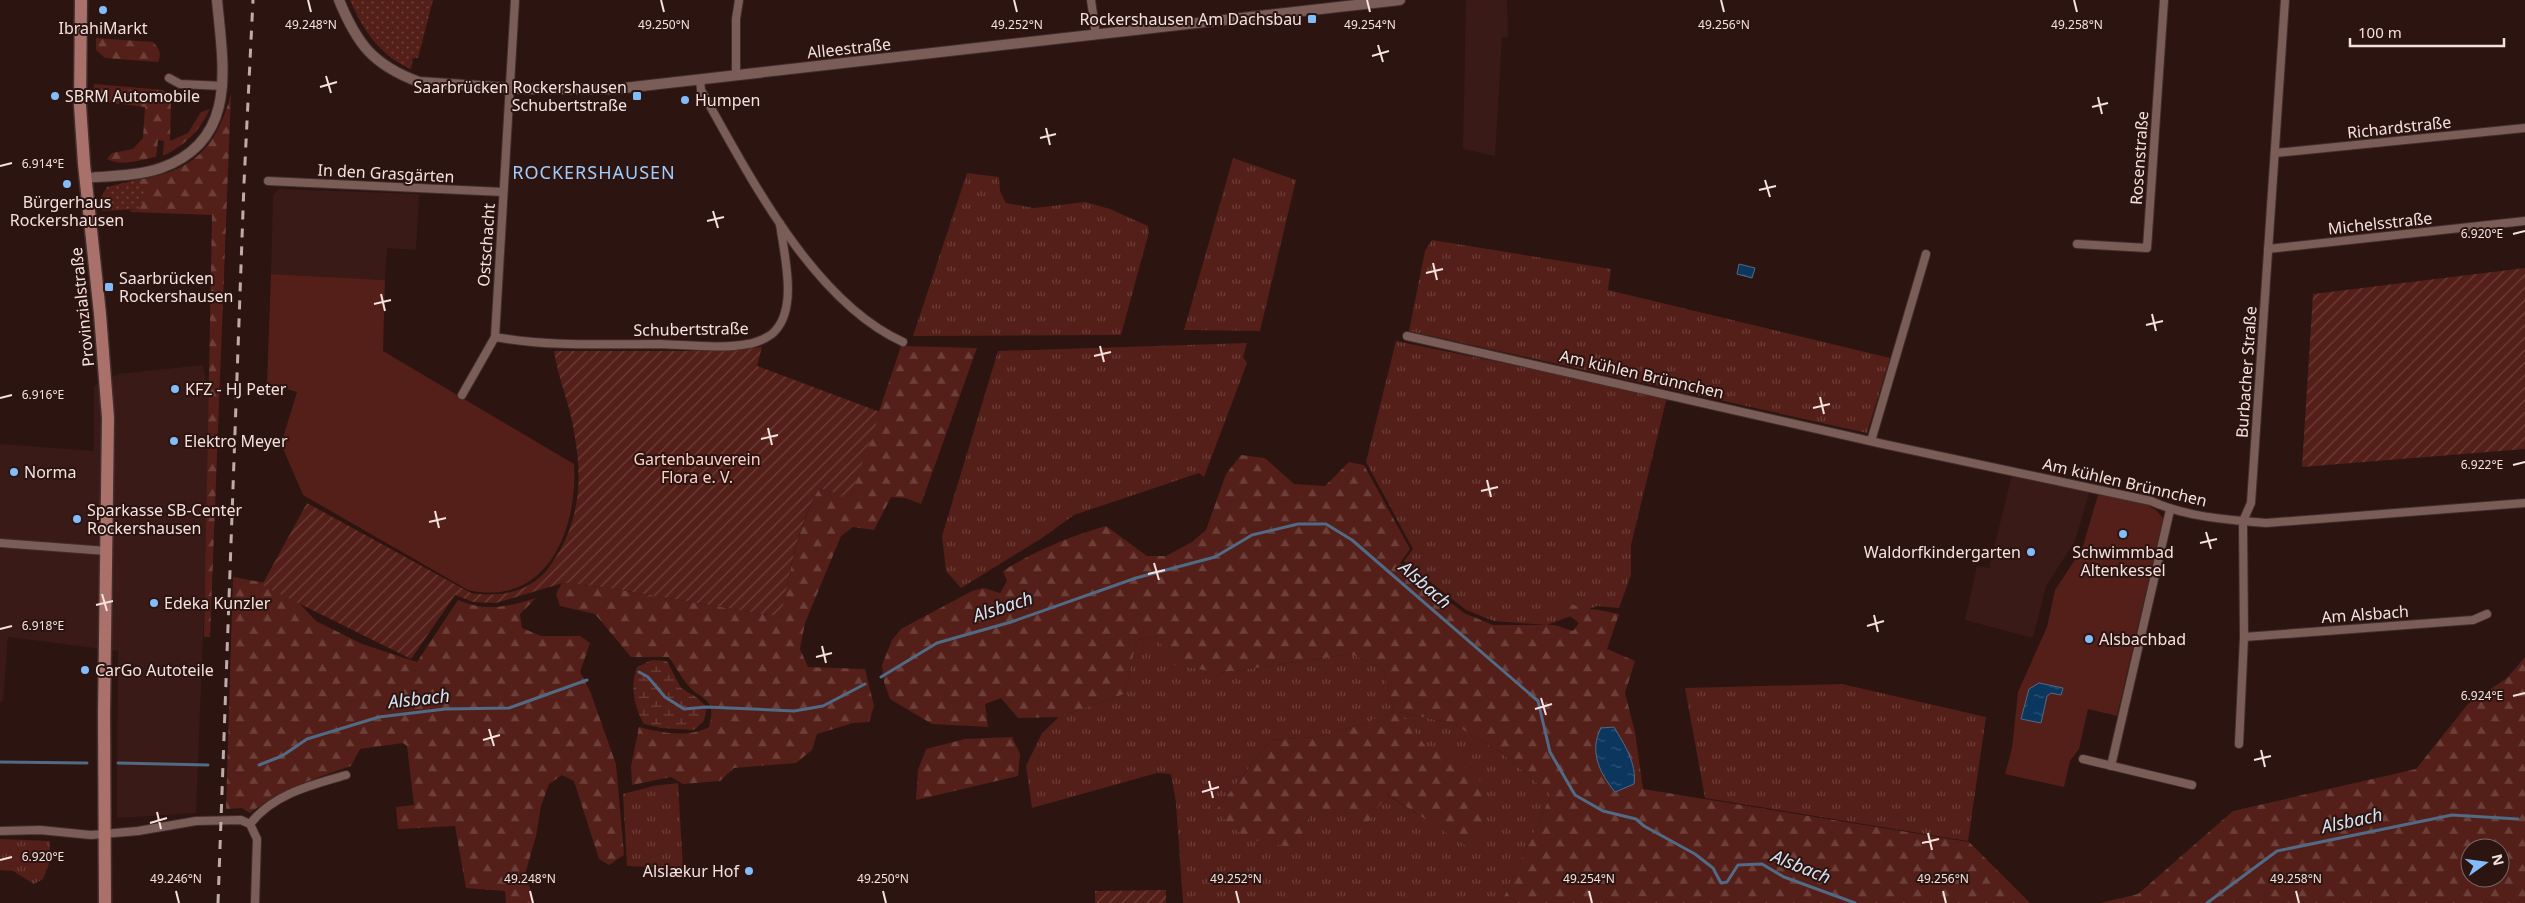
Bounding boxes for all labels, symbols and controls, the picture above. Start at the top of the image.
marker: IbrahiMarkt [97,4,109,16]
place label: Rockershausen Am Dachsbau [1079,8,1302,30]
marker: Rockershausen Am Dachsbau [1306,13,1318,25]
scale bar [2350,15,2504,47]
text: 49.248°N [285,16,337,33]
text: 49.250°N [638,16,690,33]
text: 49.252°N [991,16,1043,33]
text: 49.254°N [1344,16,1396,33]
text: 49.256°N [1698,16,1750,33]
text: 49.258°N [2051,16,2103,33]
place label: IbrahiMarkt [59,17,148,39]
text: 100 m [2358,22,2402,42]
street label: Alleestraße [806,33,892,63]
place label: Saarbrücken Rockershausen Schubertstraße [414,76,627,116]
place label: SBRM Automobile [65,85,200,107]
place label: Humpen [695,89,760,111]
marker: SBRM Automobile [49,90,61,102]
marker: Saarbrücken Rockershausen Schubertstraße [631,90,643,102]
marker: Humpen [679,94,691,106]
street label: Rosenstraße [2125,110,2153,206]
street label: Richardstraße [2346,111,2452,143]
text: 6.914°E [22,155,64,172]
street label: In den Grasgärten [317,158,455,188]
district label: ROCKERSHAUSEN [512,160,676,184]
marker: Bürgerhaus Rockershausen [61,178,73,190]
place label: Bürgerhaus Rockershausen [10,191,124,231]
street label: Ostschacht [472,202,500,287]
street label: Michelsstraße [2327,207,2433,239]
text: 6.920°E [2461,225,2503,242]
street label: Provinzialstraße [65,246,99,368]
place label: Saarbrücken Rockershausen [119,267,233,307]
marker: Saarbrücken Rockershausen [103,281,115,293]
street label: Burbacher Straße [2230,305,2262,439]
street label: Schubertstraße [633,317,749,341]
street label: Am kühlen Brünnchen [1558,344,1726,404]
place label: KFZ - HJ Peter [185,378,287,400]
marker: KFZ - HJ Peter [169,383,181,395]
text: 6.916°E [22,386,64,403]
place label: Elektro Meyer [184,430,288,452]
marker: Elektro Meyer [168,435,180,447]
park label: Gartenbauverein Flora e. V. [633,448,761,488]
street label: Am kühlen Brünnchen [2041,452,2209,512]
text: 6.922°E [2461,456,2503,473]
place label: Norma [24,461,76,483]
marker: Norma [8,466,20,478]
place label: Sparkasse SB-Center Rockershausen [87,499,242,539]
marker: Sparkasse SB-Center Rockershausen [71,513,83,525]
marker: Schwimmbad Altenkessel [2117,528,2129,540]
place label: Waldorfkindergarten [1864,541,2021,563]
place label: Schwimmbad Altenkessel [2072,541,2174,581]
marker: Waldorfkindergarten [2025,546,2037,558]
water label: Alsbach [1393,554,1457,614]
water label: Alsbach [968,585,1036,628]
place label: Edeka Kunzler [164,592,271,614]
marker: Edeka Kunzler [148,597,160,609]
street label: Am Alsbach [2320,600,2410,628]
text: 6.918°E [22,617,64,634]
place label: Alsbachbad [2099,628,2186,650]
marker: Alsbachbad [2083,633,2095,645]
place label: CarGo Autoteile [95,659,214,681]
marker: CarGo Autoteile [79,664,91,676]
water label: Alsbach [385,683,451,713]
text: 6.924°E [2461,687,2503,704]
water label: Alsbach [2317,802,2384,839]
north arrow [2460,838,2510,888]
water label: Alsbach [1766,843,1835,889]
text: 6.920°E [22,848,64,865]
text: N [2488,852,2509,868]
place label: Alslækur Hof [643,860,740,882]
marker: Alslækur Hof [743,865,755,877]
text: 49.246°N [150,870,202,887]
text: 49.248°N [504,870,556,887]
text: 49.250°N [857,870,909,887]
text: 49.252°N [1210,870,1262,887]
text: 49.254°N [1563,870,1615,887]
text: 49.256°N [1917,870,1969,887]
text: 49.258°N [2270,870,2322,887]

